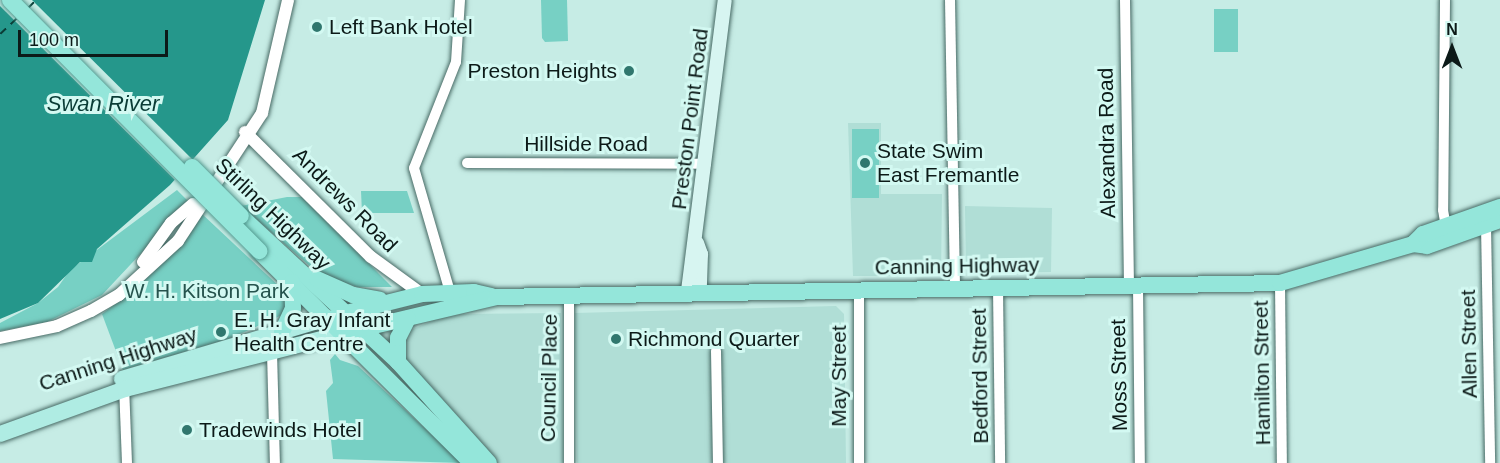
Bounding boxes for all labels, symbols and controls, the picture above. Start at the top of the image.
place label: Left Bank Hotel [329,14,473,40]
scale bar [21,18,171,56]
north arrow [1422,18,1482,78]
marker: Left Bank Hotel [310,20,324,34]
text: N [1446,21,1458,38]
street label: Preston Point Road [666,27,714,211]
text: 100 m [29,30,79,50]
place label: Preston Heights [468,58,617,84]
marker: Preston Heights [622,64,636,78]
street label: Alexandra Road [1093,67,1121,219]
water label: Swan River [47,91,159,117]
street label: Hillside Road [524,131,648,157]
place label: State Swim East Fremantle [877,138,1019,188]
street label: Andrews Road [287,142,403,258]
street label: Stirling Highway [210,153,336,275]
marker: State Swim East Fremantle [858,156,872,170]
street label: Canning Highway [874,252,1040,280]
park label: W. H. Kitson Park [125,278,289,304]
street label: Allen Street [1455,290,1483,398]
street label: Hamilton Street [1248,300,1276,446]
place label: E. H. Gray Infant Health Centre [234,307,390,357]
street label: Bedford Street [966,308,994,444]
street label: Council Place [535,314,563,442]
street label: Moss Street [1105,319,1133,431]
street label: Canning Highway [36,322,200,396]
marker: E. H. Gray Infant Health Centre [212,323,230,341]
street label: May Street [826,325,852,427]
place label: Richmond Quarter [628,326,800,352]
marker: Richmond Quarter [609,332,623,346]
place label: Tradewinds Hotel [199,417,362,443]
marker: Tradewinds Hotel [180,423,194,437]

